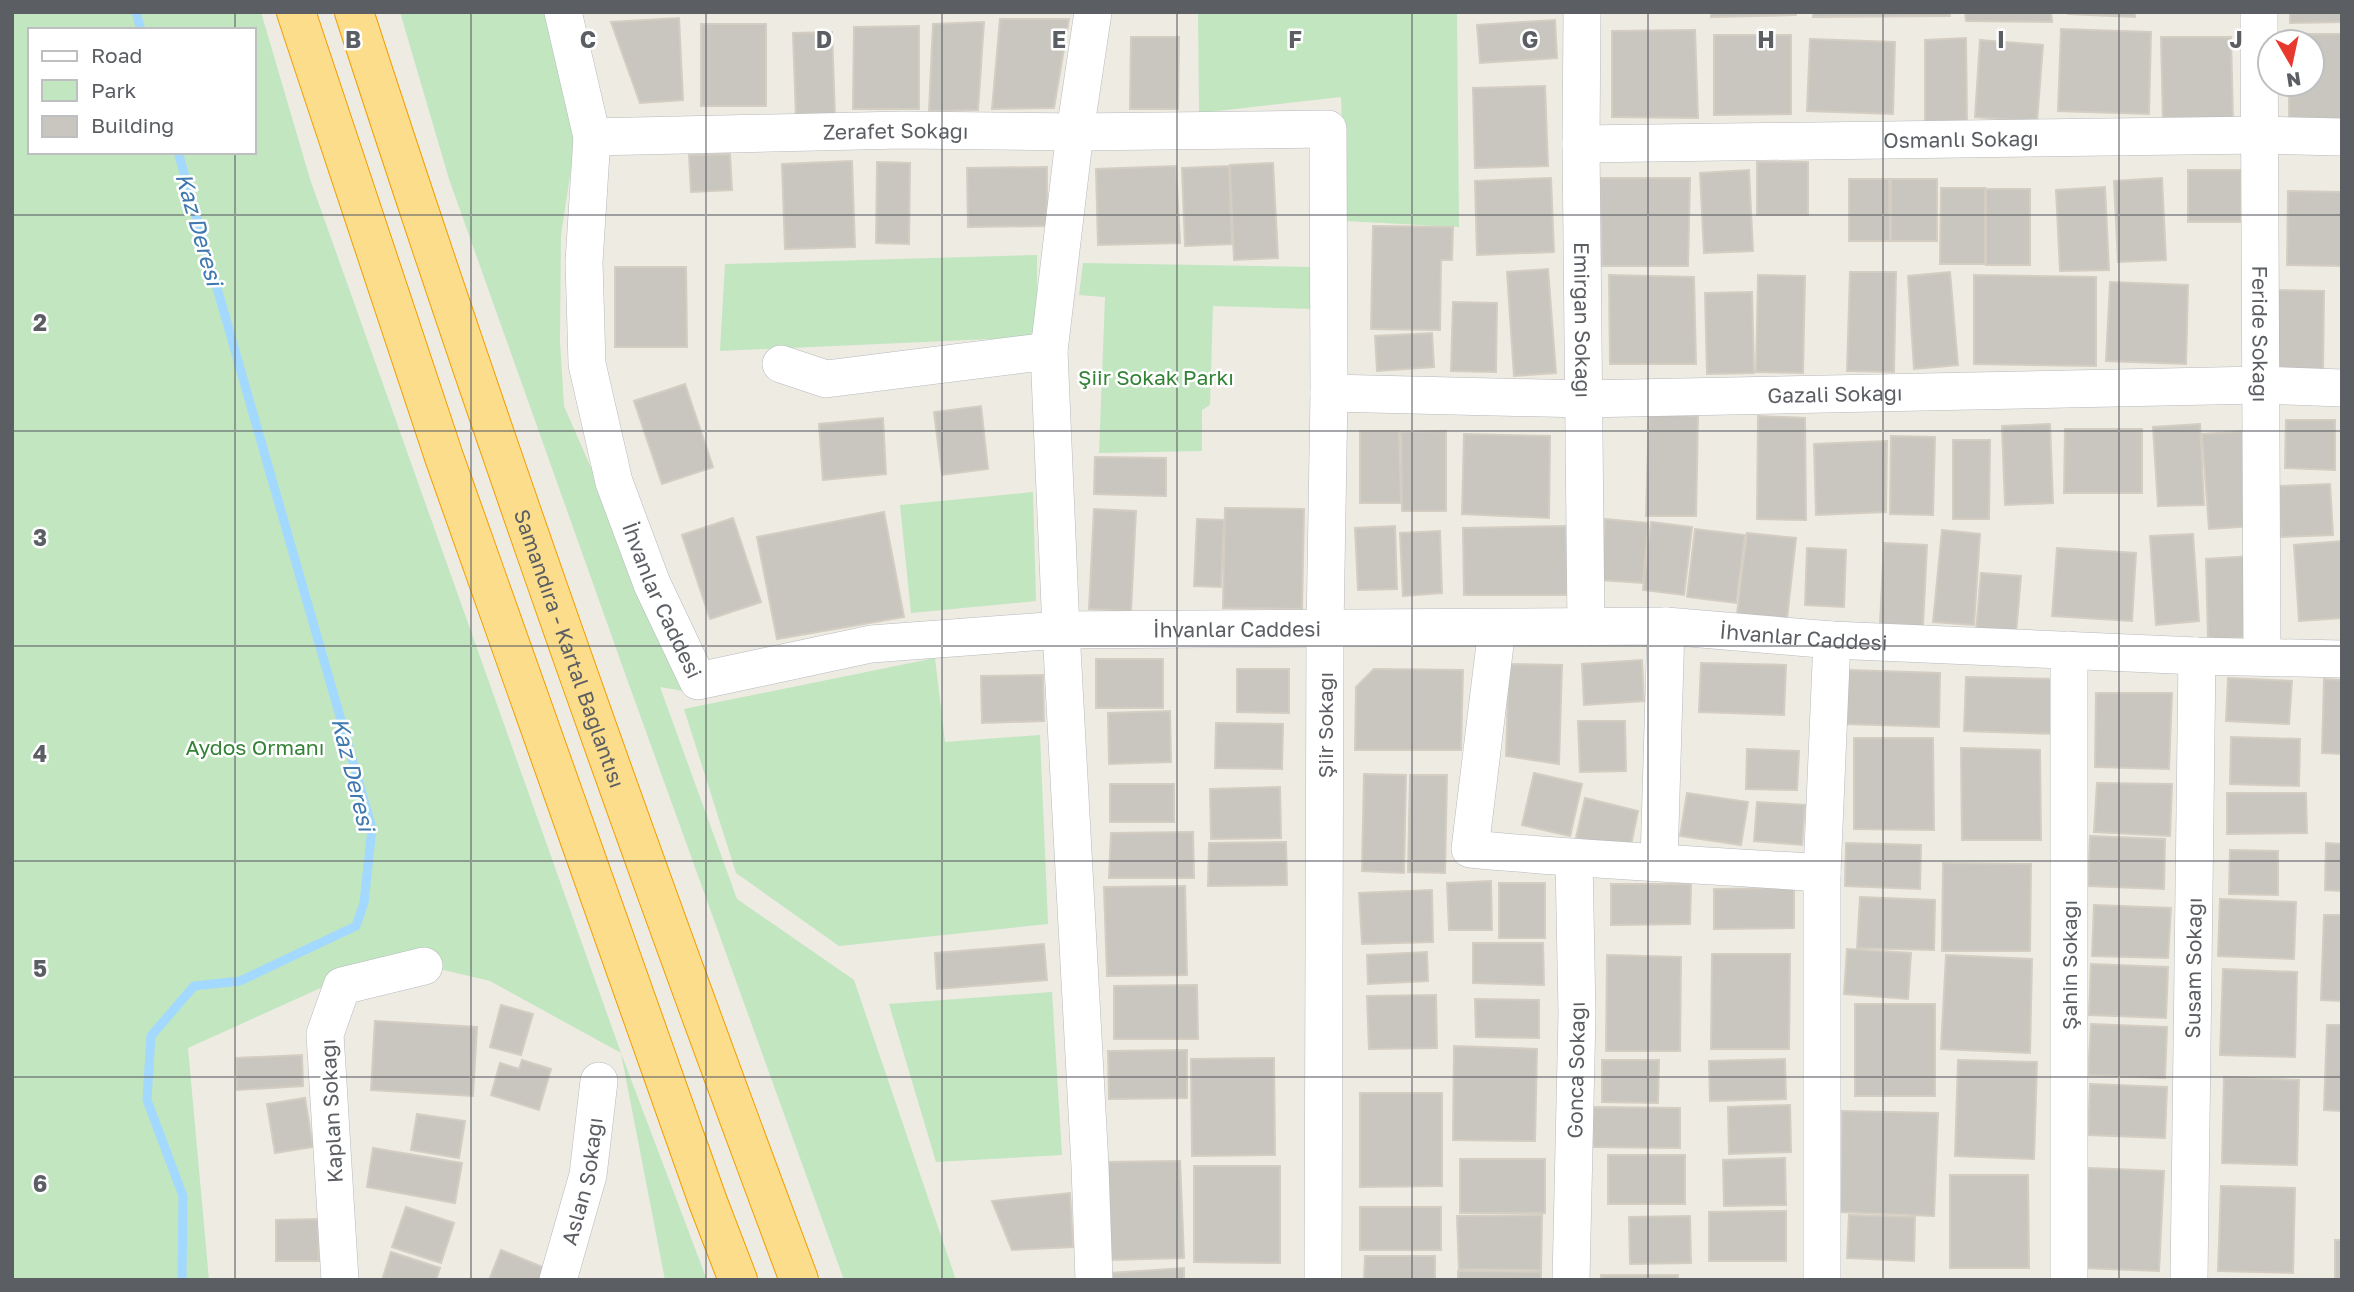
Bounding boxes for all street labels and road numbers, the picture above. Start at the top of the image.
street label: Zerafet Sokağı [822,117,969,145]
street label: Osmanlı Sokağı [1883,125,2039,153]
street label: Emirgan Sokağı [1569,242,1597,398]
street label: Feride Sokağı [2247,266,2274,402]
street label: Gazali Sokağı [1767,379,1903,408]
street label: Samandıra - Kartal Bağlantısı [509,506,631,791]
street label: İhvanlar Caddesi [617,518,708,682]
street label: İhvanlar Caddesi [1153,615,1321,642]
street label: İhvanlar Caddesi [1719,618,1888,655]
street label: Şiir Sokağı [1312,672,1338,778]
street label: Susam Sokağı [2179,897,2207,1039]
street label: Şahin Sokağı [2056,900,2082,1030]
street label: Gonca Sokağı [1561,1001,1590,1139]
street label: Kaplan Sokağı [314,1038,348,1184]
street label: Aslan Sokağı [556,1116,608,1248]

